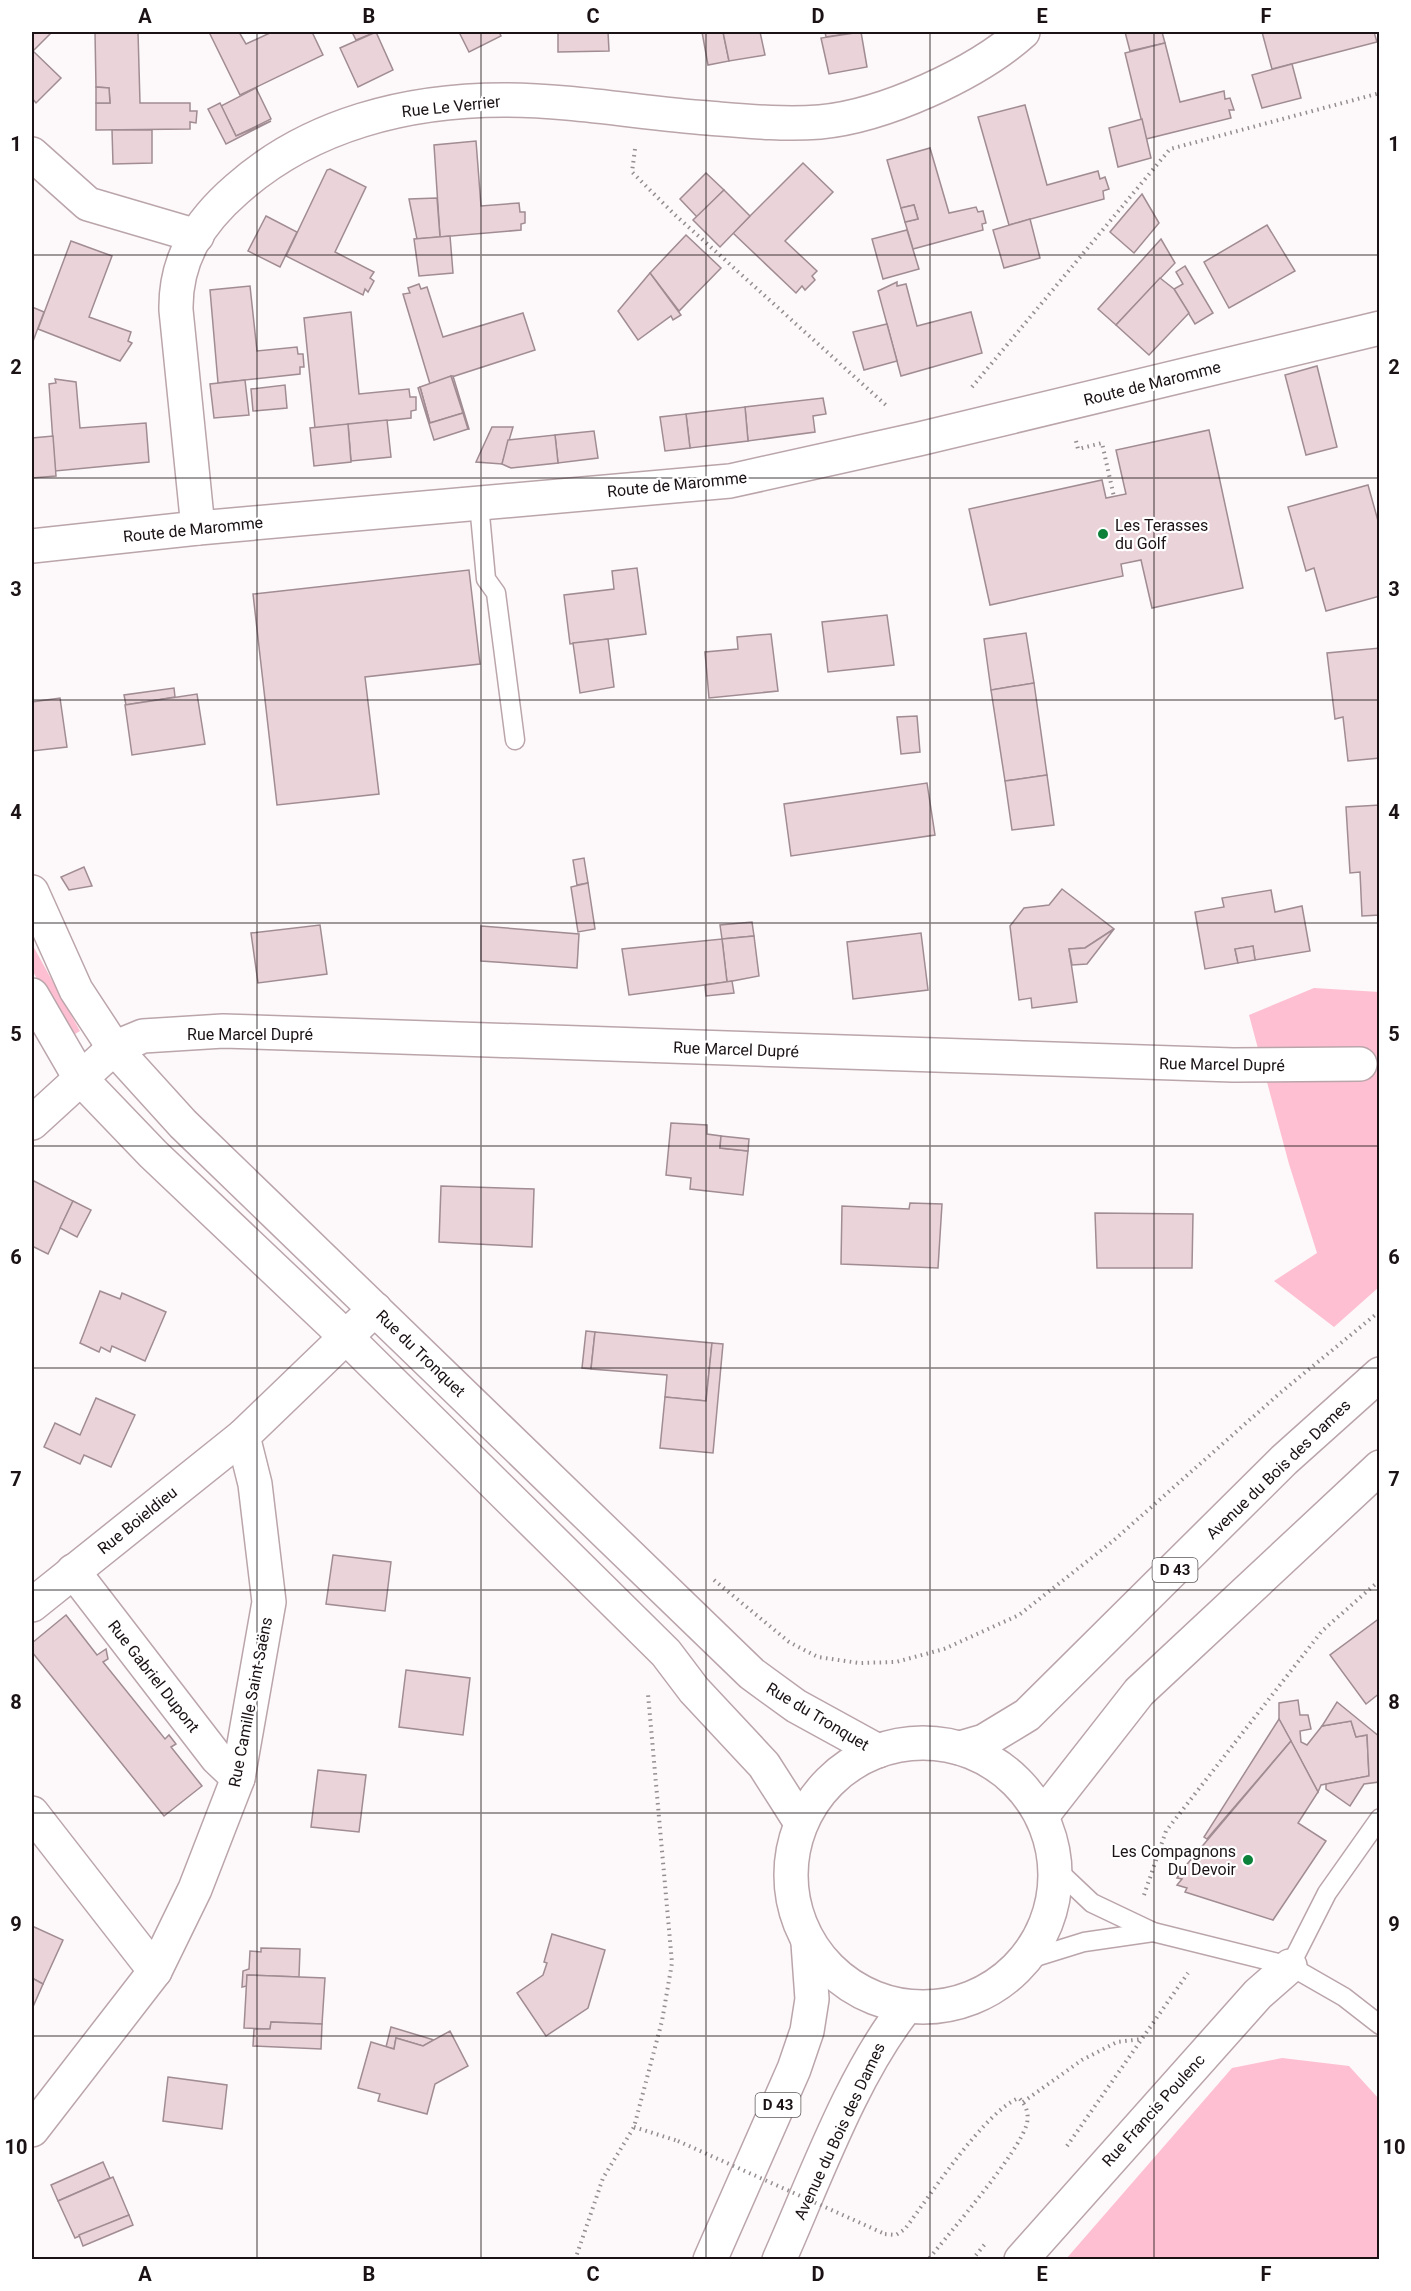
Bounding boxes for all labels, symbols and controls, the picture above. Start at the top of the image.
text: A [138,4,152,28]
text: B [363,4,375,28]
text: C [586,4,600,28]
text: D [812,4,825,28]
text: E [1036,4,1048,28]
text: F [1261,4,1272,28]
street label: Rue Le Verrier [401,92,502,121]
text: 1 [10,132,22,156]
text: 1 [1388,132,1400,156]
text: 2 [10,355,22,379]
text: 2 [1388,355,1400,379]
street label: Route de Maromme [1082,357,1223,410]
street label: Route de Maromme [606,468,748,501]
street label: Route de Maromme [122,513,264,546]
place label: Les Terasses du Golf [1115,516,1208,553]
marker: Les Terasses du Golf [1096,527,1110,541]
text: 3 [10,577,22,601]
text: 3 [1388,577,1400,601]
text: 4 [10,800,22,824]
text: 4 [1388,800,1400,824]
text: 5 [10,1022,22,1046]
text: 5 [1388,1022,1400,1046]
street label: Rue Marcel Dupré [187,1025,313,1044]
street label: Rue Marcel Dupré [673,1038,799,1061]
street label: Rue Marcel Dupré [1159,1054,1285,1075]
text: 6 [10,1245,22,1269]
text: 6 [1388,1245,1400,1269]
street label: Rue du Tronquet [372,1306,469,1401]
street label: Avenue du Bois des Dames [1202,1395,1354,1543]
text: 7 [10,1467,22,1491]
text: 7 [1388,1467,1400,1491]
street label: Rue Boieldieu [94,1483,181,1558]
road number: D 43 [1152,1558,1198,1582]
street label: Rue Camille Saint-Saëns [225,1615,276,1789]
street label: Rue Gabriel Dupont [104,1617,203,1736]
street label: Rue du Tronquet [763,1678,873,1755]
text: 8 [10,1690,22,1714]
text: 8 [1388,1690,1400,1714]
place label: Les Compagnons Du Devoir [1111,1842,1237,1879]
marker: Les Compagnons Du Devoir [1241,1853,1255,1867]
text: 9 [10,1912,22,1936]
text: 9 [1388,1912,1400,1936]
street label: Avenue du Bois des Dames [790,2040,889,2223]
street label: Rue Francis Poulenc [1098,2050,1209,2170]
road number: D 43 [756,2093,800,2117]
text: 10 [5,2135,27,2159]
text: 10 [1383,2135,1405,2159]
text: A [138,2262,152,2286]
text: B [363,2262,375,2286]
text: C [586,2262,600,2286]
text: D [812,2262,825,2286]
text: E [1036,2262,1048,2286]
text: F [1261,2262,1272,2286]

